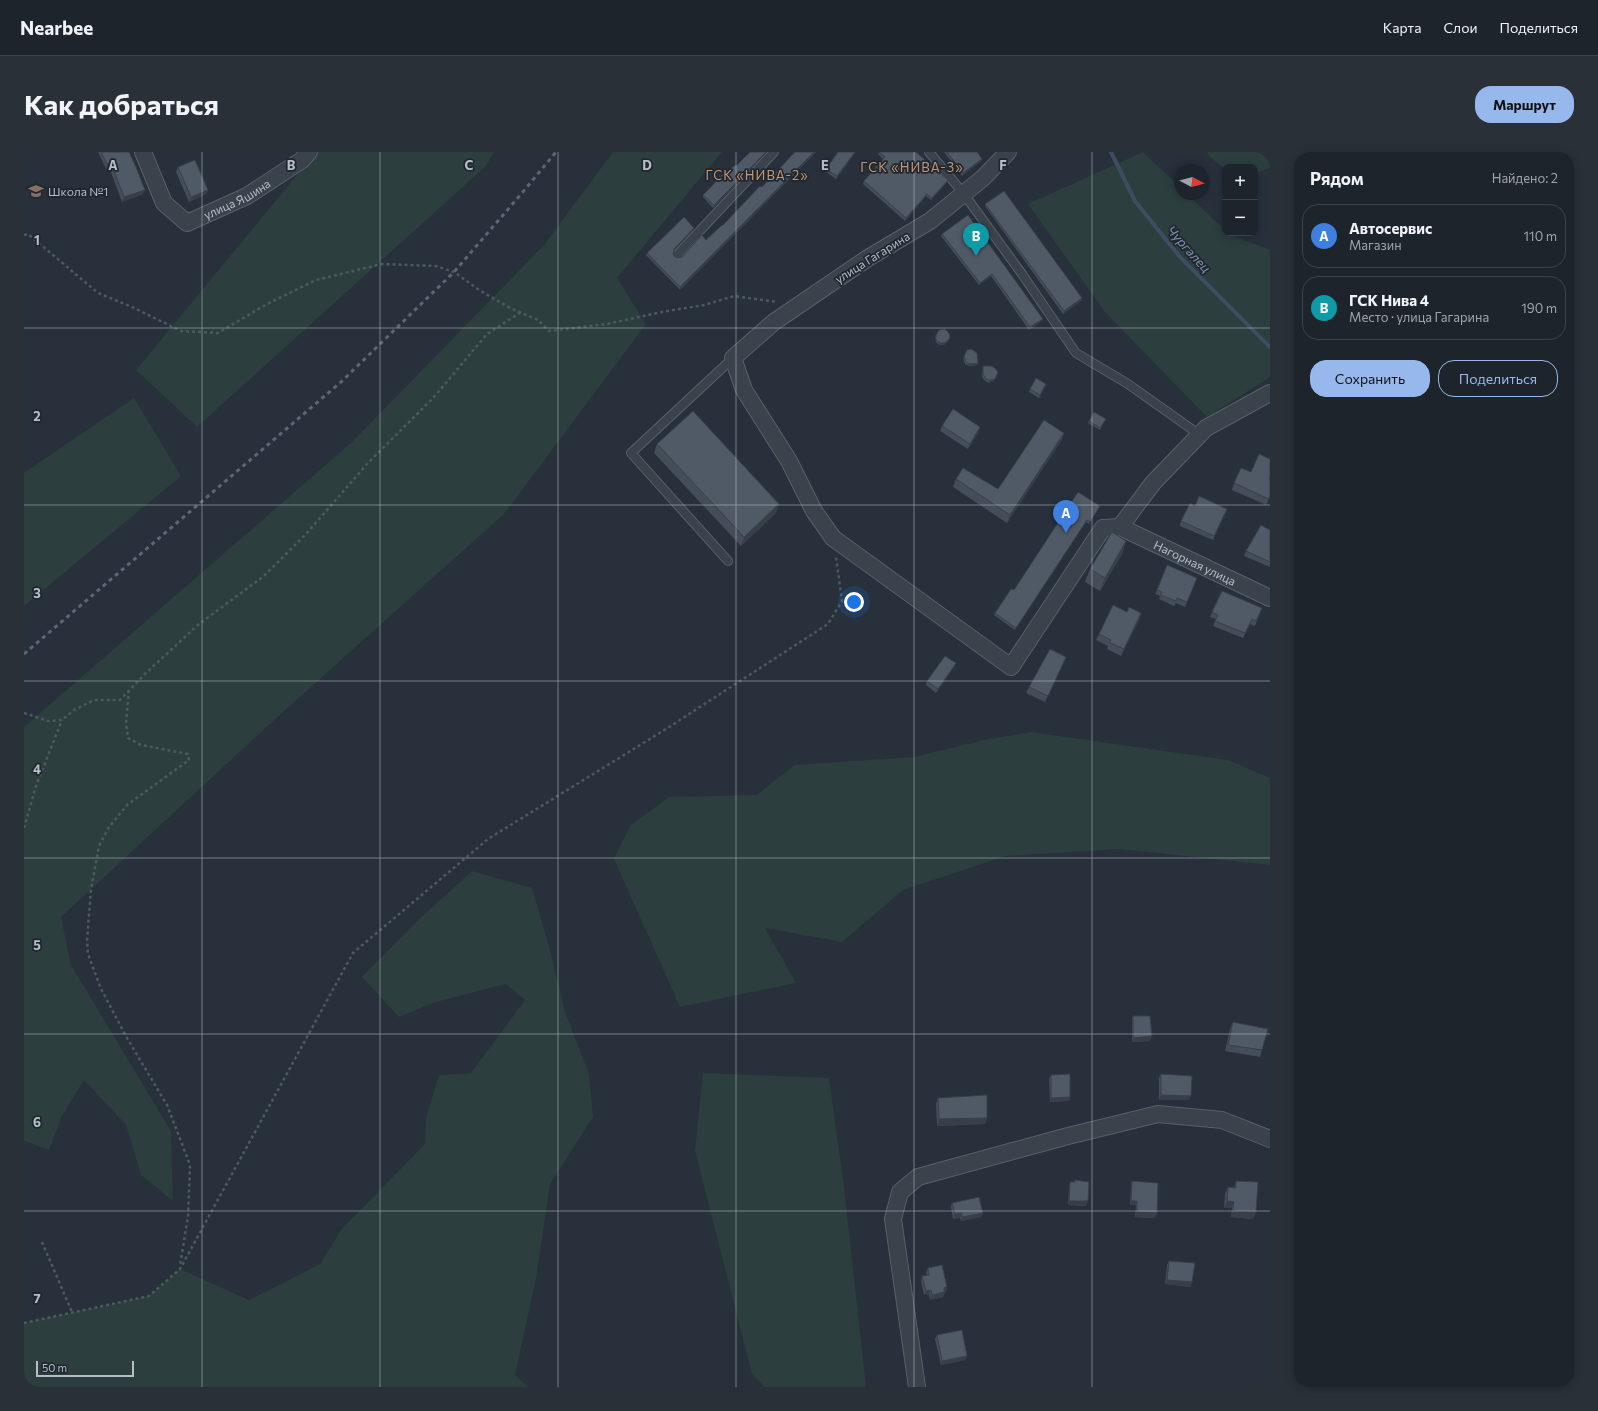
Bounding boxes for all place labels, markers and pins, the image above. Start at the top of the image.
school or university icon: Школа №1 [27,182,45,200]
place label: Школа №1 [48,184,108,198]
pin: B [963,223,989,256]
pin: A [1053,500,1079,533]

